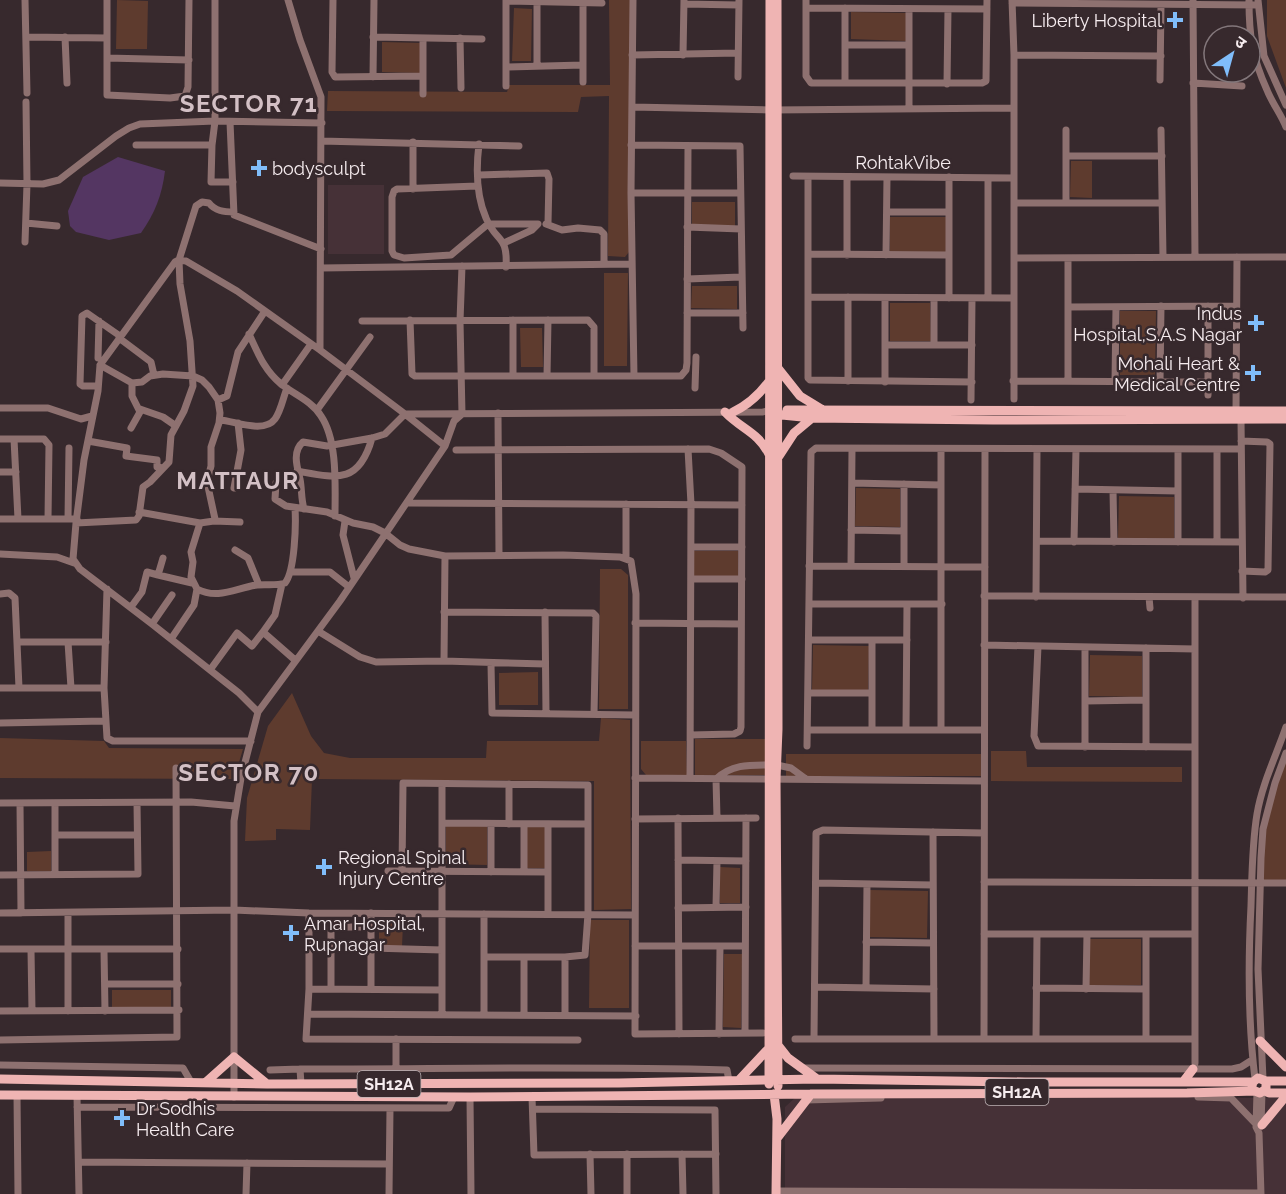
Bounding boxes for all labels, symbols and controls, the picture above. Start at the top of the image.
place label: Liberty Hospital [1031,10,1162,31]
marker: Liberty Hospital [1166,11,1184,29]
north arrow [1202,24,1262,84]
text: उ [1231,32,1250,53]
district label: SECTOR 71 [180,89,318,118]
street label: RohtakVibe [855,152,951,173]
place label: bodysculpt [272,158,366,179]
marker: bodysculpt [250,159,268,177]
place label: Indus Hospital,S.A.S Nagar [1073,303,1243,345]
marker: Indus Hospital,S.A.S Nagar [1247,314,1265,332]
place label: Mohali Heart & Medical Centre [1114,353,1240,395]
marker: Mohali Heart & Medical Centre [1244,364,1262,382]
district label: MATTAUR [176,466,300,495]
district label: SECTOR 70 [178,758,320,787]
place label: Regional Spinal Injury Centre [338,847,466,889]
marker: Regional Spinal Injury Centre [315,858,333,876]
place label: Amar Hospital, Rupnagar [304,913,425,955]
marker: Amar Hospital, Rupnagar [282,924,300,942]
road number: SH12A [358,1071,420,1097]
road number: SH12A [986,1079,1048,1105]
place label: Dr Sodhis Health Care [136,1098,235,1140]
marker: Dr Sodhis Health Care [113,1109,131,1127]

